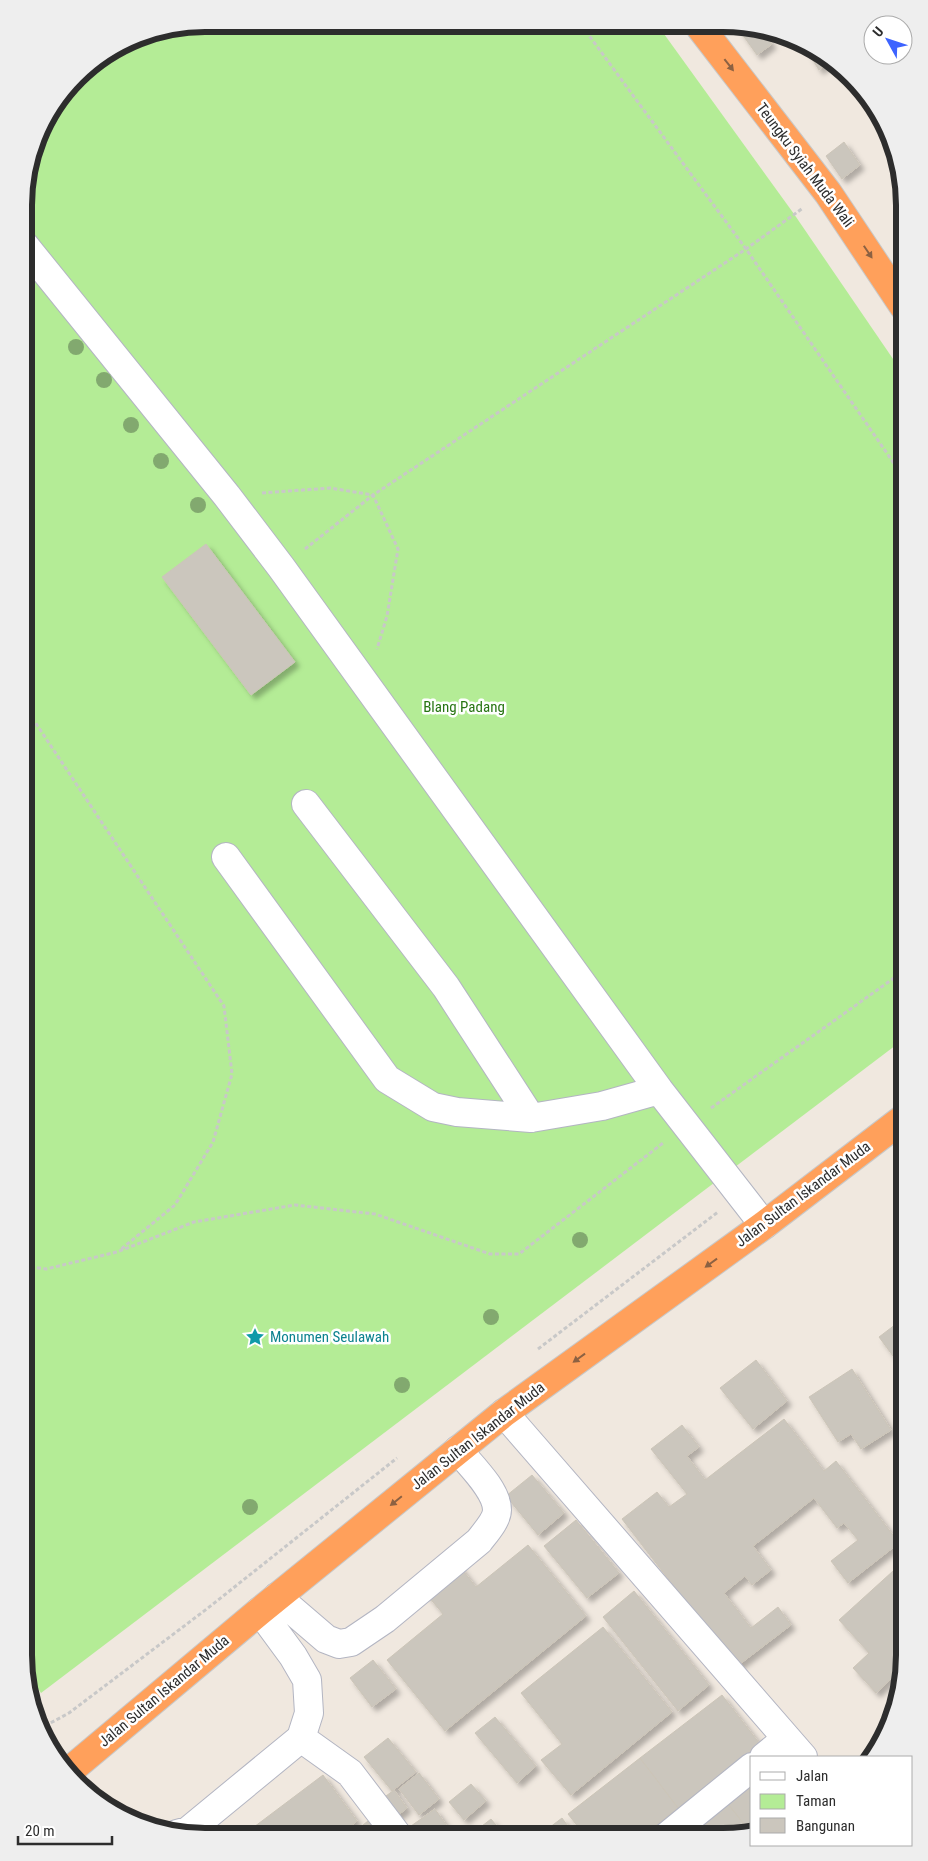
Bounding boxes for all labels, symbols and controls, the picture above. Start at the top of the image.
north arrow [863,15,913,65]
text: U [869,23,887,40]
one-way arrow [724,59,735,72]
street label: Teungku Syiah Muda Wali [752,99,858,231]
one-way arrow [863,246,873,259]
park label: Blang Padang [423,698,505,716]
street label: Jalan Sultan Iskandar Muda [732,1137,874,1251]
one-way arrow [704,1258,718,1268]
place icon: Monumen Seulawah [244,1326,266,1348]
place label: Monumen Seulawah [270,1328,389,1346]
one-way arrow [572,1353,586,1363]
street label: Jalan Sultan Iskandar Muda [408,1378,548,1494]
one-way arrow [390,1495,403,1506]
street label: Jalan Sultan Iskandar Muda [95,1631,233,1751]
legend [750,1756,913,1846]
text: Jalan [796,1767,828,1785]
text: Taman [796,1792,836,1810]
scale bar [18,1814,111,1846]
text: Bangunan [796,1817,855,1835]
text: 20 m [25,1822,55,1840]

